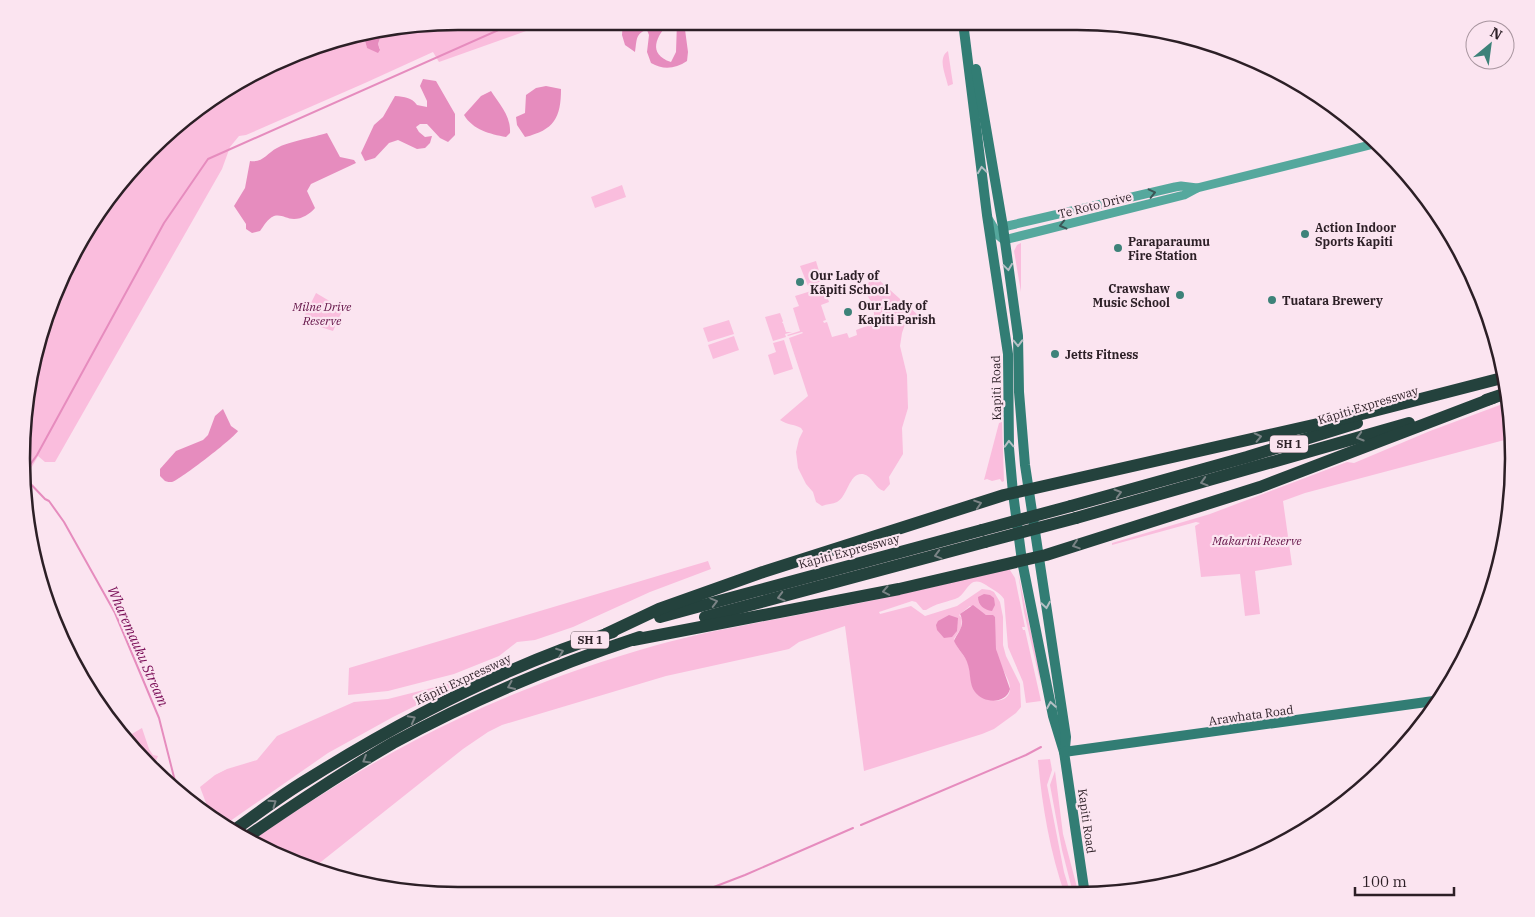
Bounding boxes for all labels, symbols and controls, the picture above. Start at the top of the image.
north arrow [1465,20,1515,70]
text: N [1487,23,1506,44]
one-way arrow [977,166,987,174]
one-way arrow [1148,188,1157,198]
street label: Te Roto Drive [1057,189,1133,221]
one-way arrow [1059,219,1067,230]
place label: Action Indoor Sports Kapiti [1315,220,1396,249]
marker: Action Indoor Sports Kapiti [1299,228,1311,240]
place label: Paraparaumu Fire Station [1128,234,1210,263]
marker: Paraparaumu Fire Station [1112,242,1124,254]
one-way arrow [1002,264,1013,272]
place label: Our Lady of Kāpiti School [810,268,889,297]
marker: Our Lady of Kāpiti School [794,276,806,288]
place label: Crawshaw Music School [1092,281,1171,310]
marker: Crawshaw Music School [1174,289,1186,301]
place label: Tuatara Brewery [1282,293,1383,308]
marker: Tuatara Brewery [1266,294,1278,306]
place label: Our Lady of Kapiti Parish [858,298,936,327]
park label: Milne Drive Reserve [292,299,352,328]
marker: Our Lady of Kapiti Parish [842,306,854,318]
one-way arrow [1013,340,1023,348]
place label: Jetts Fitness [1065,347,1138,362]
marker: Jetts Fitness [1049,348,1061,360]
street label: Kapiti Road [988,355,1004,421]
street label: Kāpiti Expressway [1316,382,1420,427]
one-way arrow [1253,432,1262,442]
one-way arrow [1356,432,1365,442]
road number: SH 1 [1270,436,1308,452]
one-way arrow [1004,440,1015,448]
one-way arrow [1200,477,1208,487]
one-way arrow [1113,488,1121,498]
one-way arrow [973,499,981,509]
street label: Kāpiti Expressway [797,530,902,572]
park label: Makarini Reserve [1211,533,1302,548]
one-way arrow [1072,540,1081,550]
one-way arrow [934,549,942,559]
water label: Wharemauku Stream [103,583,173,709]
one-way arrow [882,586,890,596]
one-way arrow [777,591,785,601]
one-way arrow [710,597,718,607]
one-way arrow [1041,601,1051,610]
road number: SH 1 [571,632,609,648]
one-way arrow [555,647,564,658]
street label: Kāpiti Expressway [413,650,514,708]
one-way arrow [507,680,516,691]
one-way arrow [1046,700,1057,708]
street label: Arawhata Road [1208,702,1294,728]
one-way arrow [407,715,416,725]
one-way arrow [363,753,372,763]
street label: Kapiti Road [1075,788,1099,854]
one-way arrow [267,800,277,809]
scale bar [1355,864,1454,896]
text: 100 m [1362,872,1407,891]

